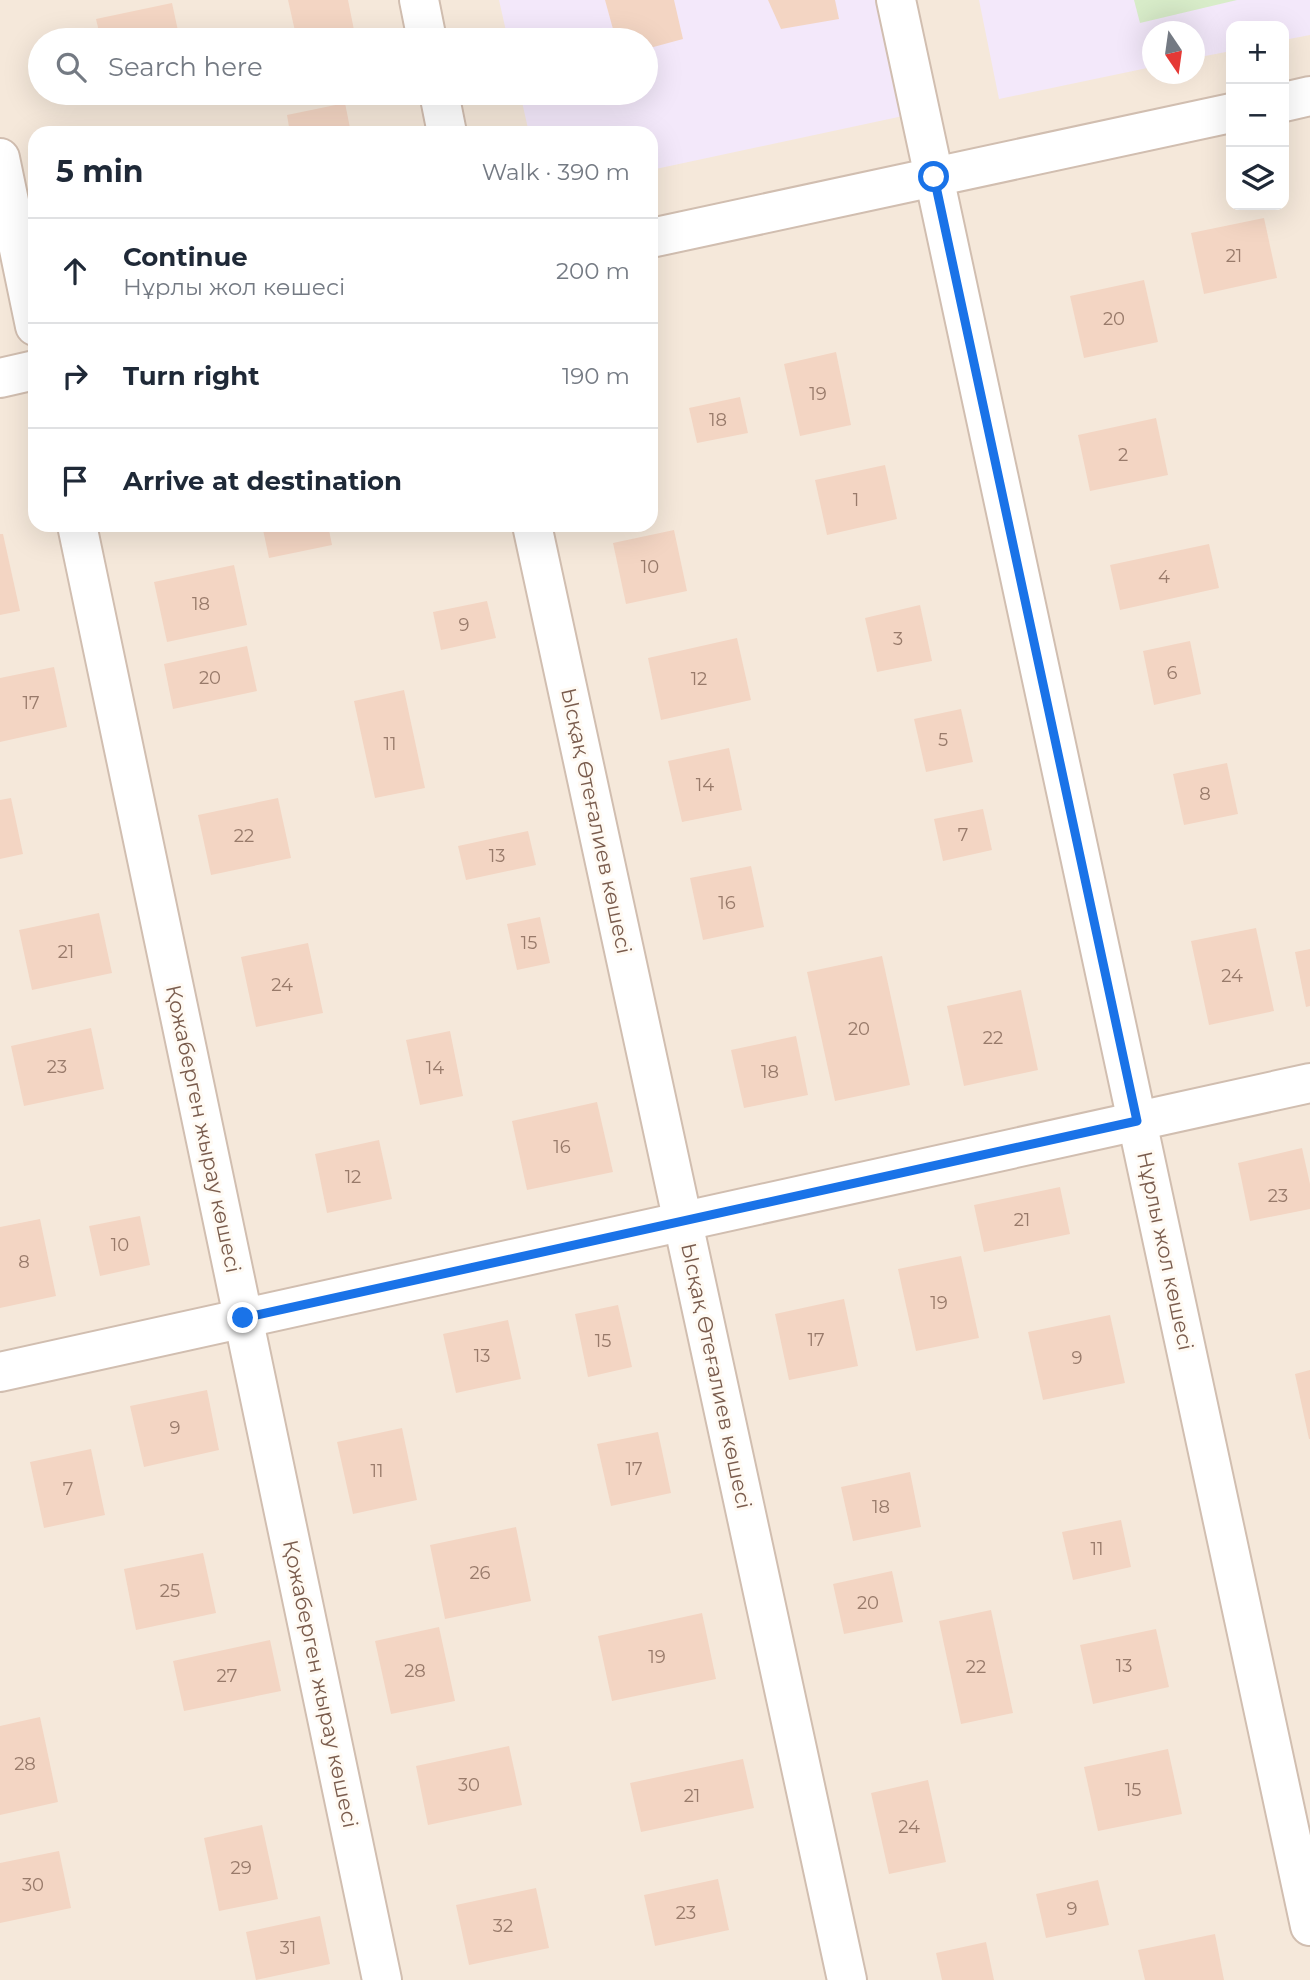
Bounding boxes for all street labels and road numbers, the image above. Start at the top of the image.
street label: Ысқақ Өтеғалиев көшесі [556,686,637,956]
street label: Қожаберген жырау көшесі [161,983,246,1275]
street label: Нұрлы жол көшесі [1132,1149,1199,1353]
street label: Ысқақ Өтеғалиев көшесі [676,1241,757,1511]
street label: Қожаберген жырау көшесі [278,1538,363,1830]

